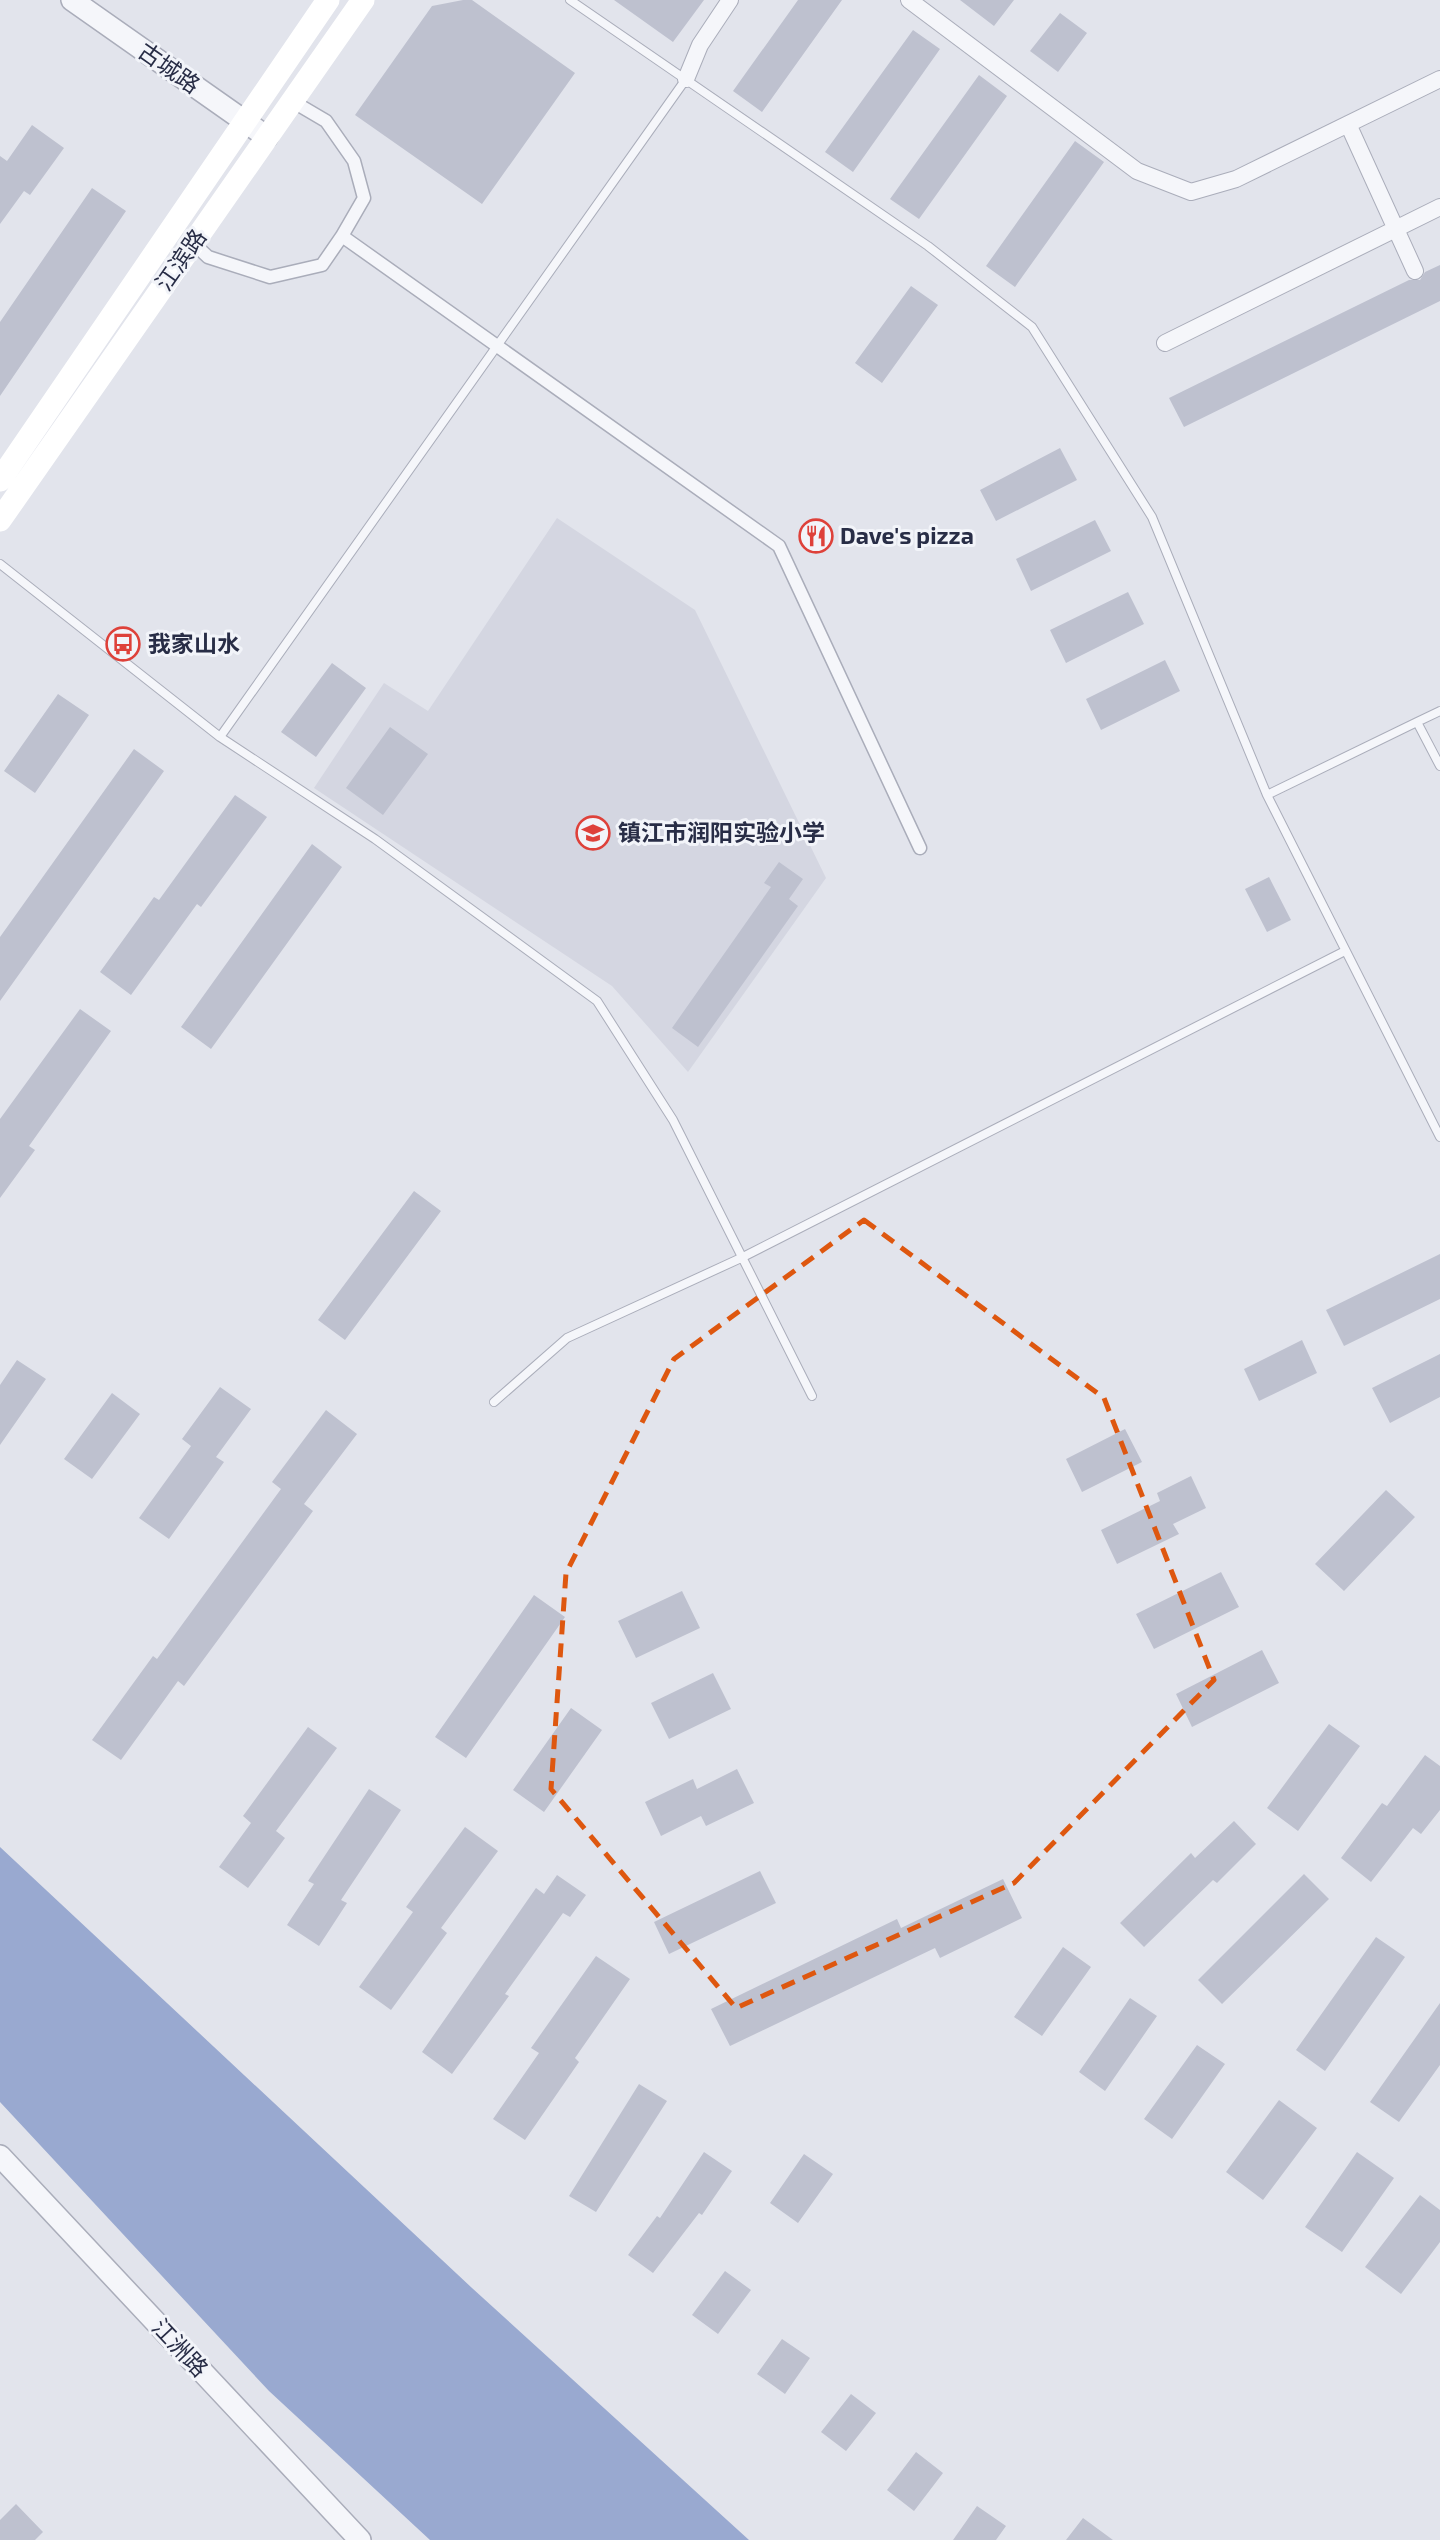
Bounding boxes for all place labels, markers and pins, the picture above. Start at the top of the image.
restaurant icon: Dave's pizza [797,517,835,555]
place label: Dave's pizza [840,521,974,549]
bus stop icon: 我家山水 [104,625,142,663]
place label: 我家山水 [148,629,240,657]
school or university icon: 镇江市润阳实验小学 [574,814,612,852]
place label: 镇江市润阳实验小学 [618,818,825,846]

